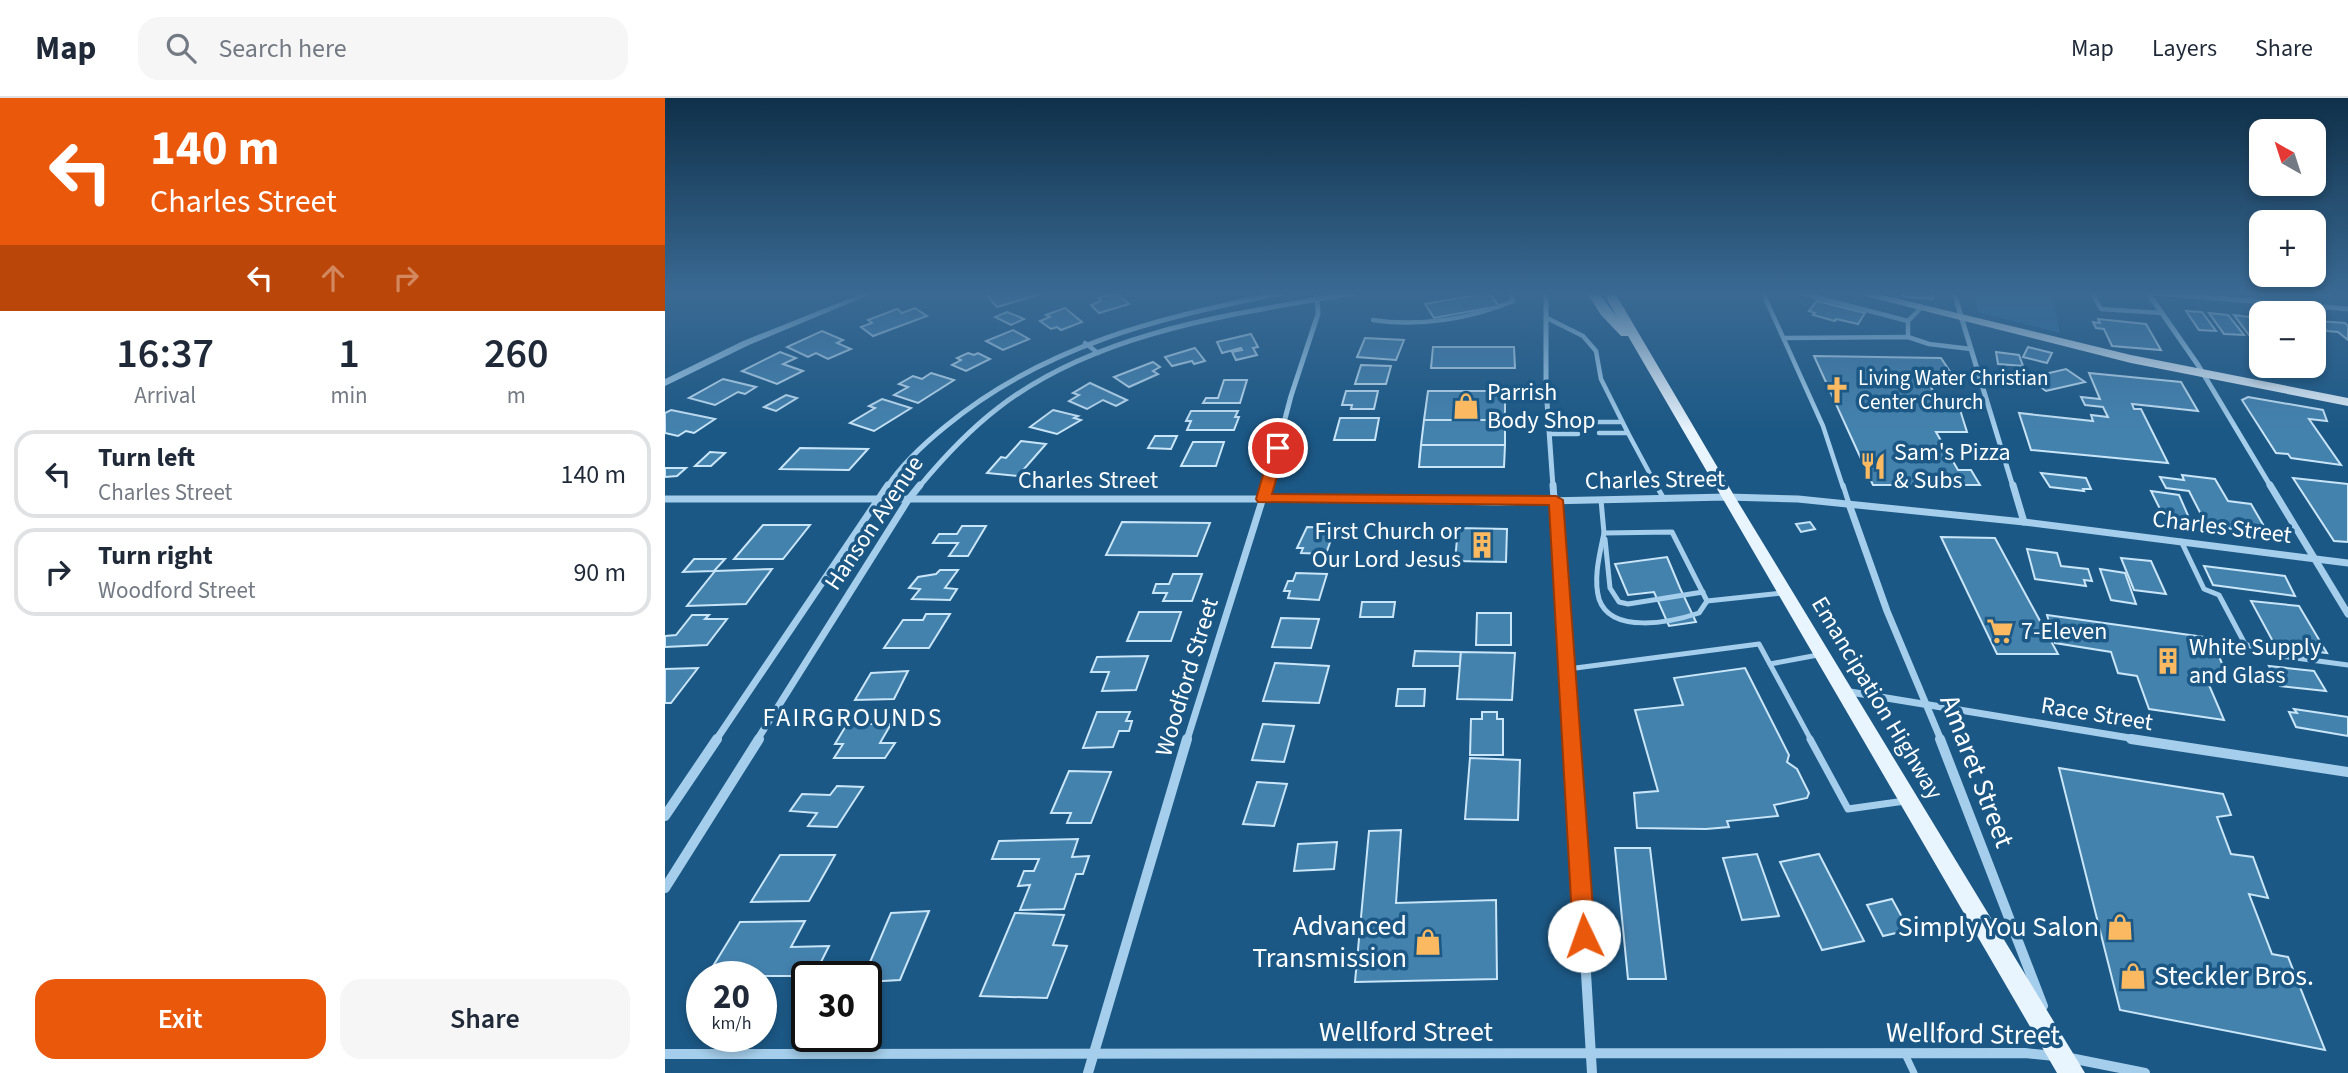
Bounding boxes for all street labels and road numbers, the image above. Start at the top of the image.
street label: Hanson Avenue [816,449,932,597]
street label: Charles Street [1585,461,1725,499]
street label: Charles Street [1018,463,1158,498]
street label: Charles Street [2150,501,2294,553]
street label: Emancipation Highway [1802,590,1952,806]
street label: Woodford Street [1146,593,1228,761]
street label: Race Street [2038,688,2156,740]
street label: Amaret Street [1930,689,2025,854]
street label: Wellford Street [1319,1012,1494,1052]
street label: Wellford Street [1886,1012,2061,1056]

